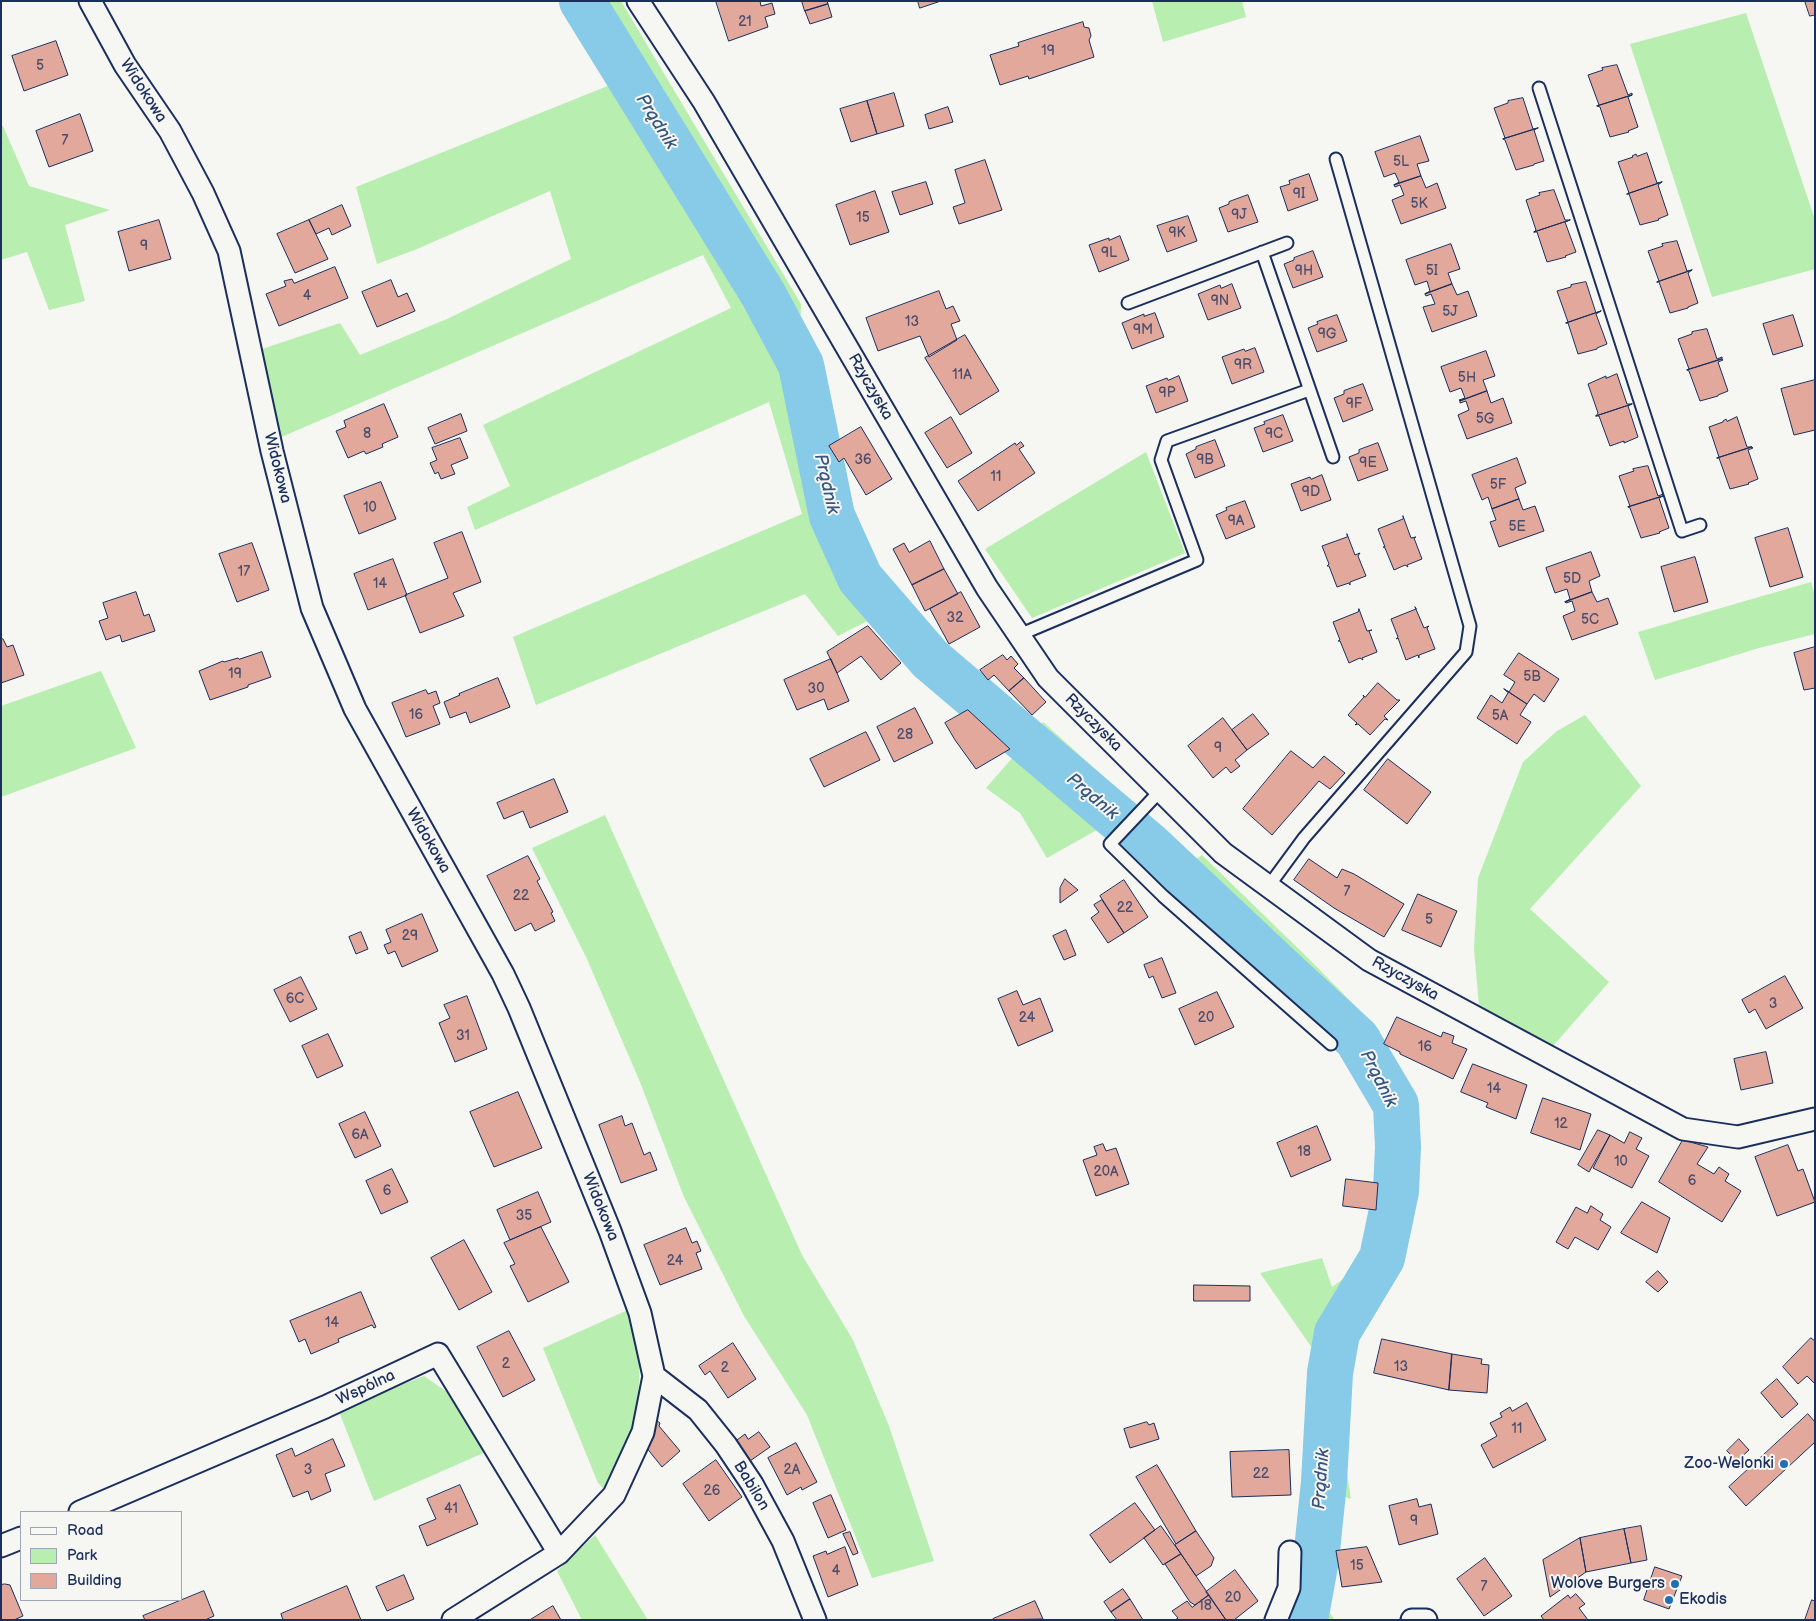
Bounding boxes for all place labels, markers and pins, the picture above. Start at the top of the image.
place label: Zoo-Welonki [1684,1454,1774,1474]
marker: Zoo-Welonki [1778,1458,1790,1470]
place label: Wolove Burgers [1551,1574,1665,1594]
marker: Wolove Burgers [1669,1578,1681,1590]
place label: Ekodis [1679,1590,1727,1610]
marker: Ekodis [1663,1594,1675,1606]

